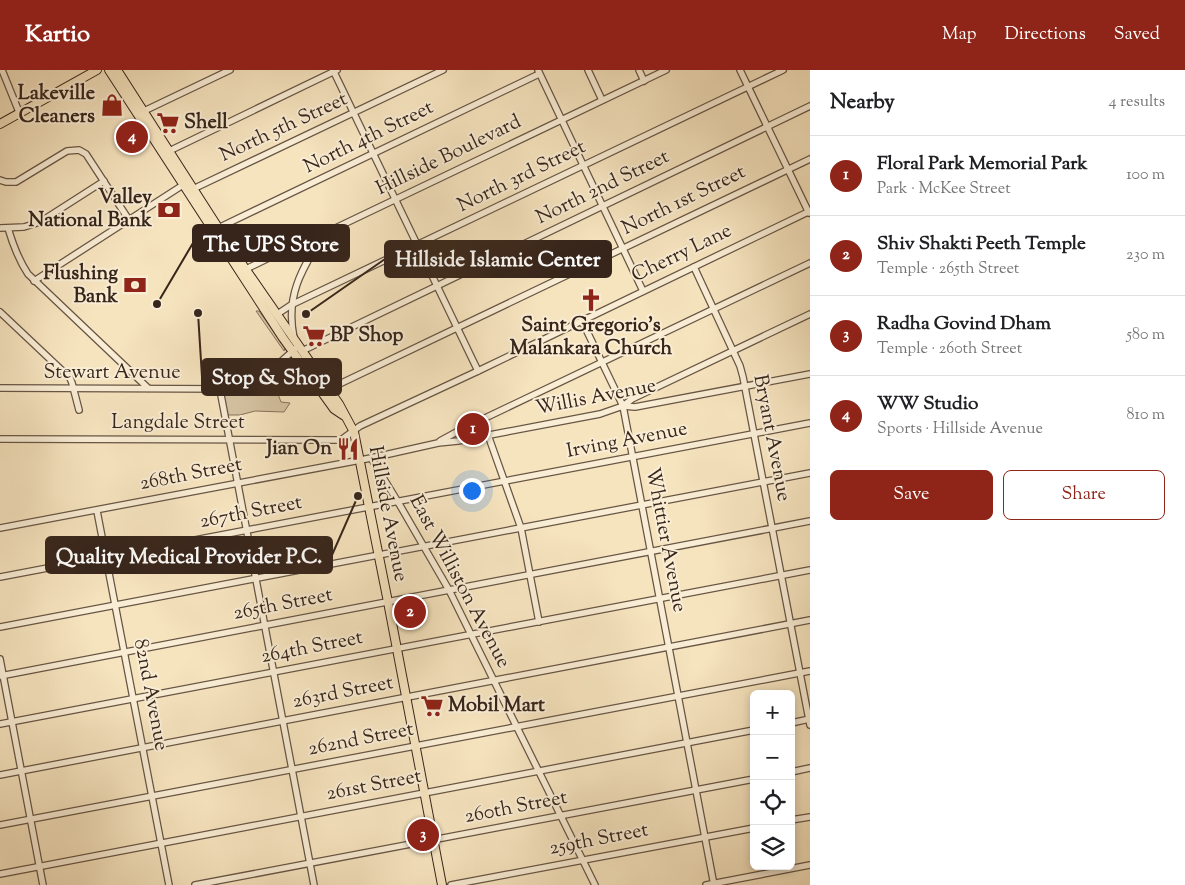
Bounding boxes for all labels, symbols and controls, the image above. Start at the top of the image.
text: Kartio [25,18,90,52]
text: Map [942,22,977,48]
text: Directions [1005,22,1086,48]
text: Saved [1114,22,1160,48]
place label: Lakeville Cleaners [18,80,95,132]
street label: North 5th Street [215,86,353,170]
text: Nearby [830,88,895,118]
text: 4 results [1109,91,1165,114]
shop icon: Lakeville Cleaners [99,92,125,118]
street label: North 4th Street [299,94,439,182]
street label: Hillside Boulevard [371,108,527,204]
place label: Shell [184,109,228,138]
supermarket icon: Shell [155,110,181,136]
pin: 4 [116,118,148,156]
street label: North 3rd Street [453,133,591,221]
street label: North 2nd Street [531,143,675,233]
text: Floral Park Memorial Park [877,151,1088,178]
street label: North 1st Street [617,158,751,243]
text: 1 [843,164,849,187]
text: 100 m [1126,164,1165,187]
text: Park · McKee Street [877,178,1011,201]
place label: Valley National Bank [28,184,152,236]
bank icon: Valley National Bank [156,197,182,223]
street label: Cherry Lane [627,217,737,291]
callout: The UPS Store [193,225,349,261]
text: The UPS Store [203,231,339,261]
text: Shiv Shakti Peeth Temple [877,231,1086,258]
callout: Hillside Islamic Center [385,241,611,277]
text: 2 [842,244,850,267]
text: 230 m [1126,244,1165,267]
text: Hillside Islamic Center [395,246,601,276]
text: Temple · 265th Street [877,258,1019,281]
place label: Flushing Bank [43,260,118,312]
bank icon: Flushing Bank [122,272,148,298]
church icon: Saint Gregorio's Malankara Church [578,287,604,313]
text: Radha Govind Dham [877,311,1051,338]
place label: Saint Gregorio's Malankara Church [510,312,672,364]
place label: BP Shop [330,322,403,351]
supermarket icon: BP Shop [301,323,327,349]
text: 3 [843,324,849,347]
text: 580 m [1126,324,1165,347]
text: Temple · 260th Street [877,338,1022,361]
street label: Stewart Avenue [43,359,181,388]
callout: Stop & Shop [202,359,341,395]
text: Stop & Shop [211,364,331,394]
street label: Willis Avenue [533,372,659,424]
street label: Bryant Avenue [744,372,798,504]
text: WW Studio [877,391,978,418]
text: 4 [842,404,850,427]
text: 810 m [1127,404,1165,427]
street label: Langdale Street [111,409,245,438]
pin: 1 [457,410,489,448]
street label: Irving Avenue [564,415,690,467]
text: Sports · Hillside Avenue [877,418,1043,441]
place label: Jian On [264,435,332,464]
restaurant icon: Jian On [335,436,361,462]
street label: Hillside Avenue [360,444,414,584]
street label: 268th Street [137,451,245,499]
street label: Whittier Avenue [637,465,693,615]
button: Save [830,470,993,520]
button: Share [1003,470,1165,520]
your location [459,478,485,504]
street label: 267th Street [197,489,305,537]
street label: East Williston Avenue [401,490,517,674]
callout: Quality Medical Provider P.C. [46,537,332,573]
text: Quality Medical Provider P.C. [56,543,322,573]
street label: 265th Street [231,581,335,629]
pin: 2 [394,593,426,631]
street label: 264th Street [259,624,366,672]
street label: 82nd Avenue [125,637,175,753]
street label: 263rd Street [290,669,396,717]
map controls [750,690,795,870]
button: + [750,690,795,735]
place label: Mobil Mart [448,692,545,721]
supermarket icon: Mobil Mart [419,693,445,719]
street label: 262nd Street [306,716,417,764]
button: − [750,735,795,780]
street label: 261st Street [324,763,424,809]
button: locate [750,780,795,825]
street label: 260th Street [462,784,570,832]
pin: 3 [407,816,439,854]
street label: 259th Street [547,816,651,864]
button: layers [750,825,795,870]

